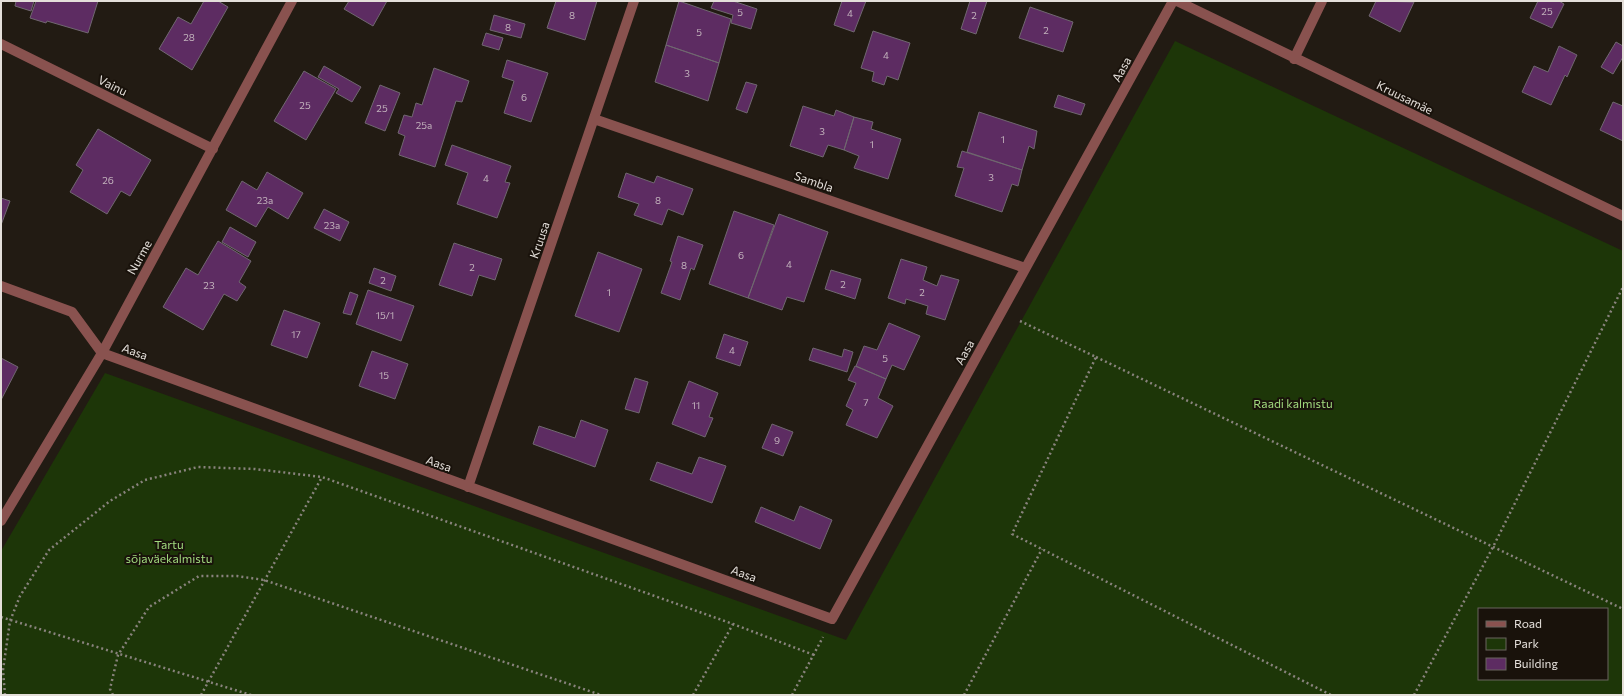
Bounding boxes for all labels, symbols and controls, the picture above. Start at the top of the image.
house number: 25 [1541,5,1553,17]
house number: 5 [737,6,743,18]
house number: 4 [847,7,853,19]
house number: 8 [569,9,575,21]
house number: 2 [971,9,977,21]
house number: 8 [505,21,511,33]
house number: 2 [1043,24,1049,36]
house number: 5 [696,26,702,38]
house number: 28 [183,31,195,43]
house number: 4 [883,49,889,61]
street label: Aasa [1109,54,1133,84]
house number: 3 [684,67,690,79]
street label: Vainu [96,72,130,98]
street label: Kruusamäe [1375,77,1435,117]
house number: 6 [521,91,527,103]
house number: 25 [299,99,311,111]
house number: 25 [376,102,388,114]
house number: 25a [416,119,432,131]
house number: 3 [819,125,825,137]
house number: 1 [1001,133,1005,145]
house number: 1 [870,138,874,150]
street label: Sambla [793,168,835,194]
house number: 3 [988,171,994,183]
house number: 4 [483,172,489,184]
house number: 26 [102,174,114,186]
house number: 23a [257,194,273,206]
house number: 8 [655,194,661,206]
house number: 23a [324,219,340,231]
street label: Kruusa [526,220,552,260]
street label: Nurme [124,237,154,277]
house number: 6 [738,249,744,261]
house number: 4 [786,258,792,270]
house number: 8 [681,259,687,271]
house number: 2 [469,261,475,273]
house number: 2 [380,274,386,286]
house number: 2 [840,278,846,290]
house number: 23 [203,279,215,291]
house number: 1 [607,286,611,298]
house number: 2 [919,286,925,298]
house number: 15/1 [376,309,394,321]
house number: 17 [291,328,301,340]
street label: Aasa [952,337,976,367]
street label: Aasa [120,340,150,362]
house number: 4 [729,344,735,356]
house number: 5 [882,352,888,364]
house number: 15 [379,369,389,381]
house number: 7 [863,396,869,408]
park label: Raadi kalmistu [1253,396,1333,410]
house number: 11 [692,399,700,411]
house number: 9 [774,434,780,446]
street label: Aasa [424,452,454,474]
park label: Tartu sõjaväekalmistu [126,537,212,565]
street label: Aasa [729,562,759,584]
legend [1478,608,1608,680]
text: Road [1514,616,1542,630]
text: Park [1514,636,1540,650]
text: Building [1514,656,1558,670]

